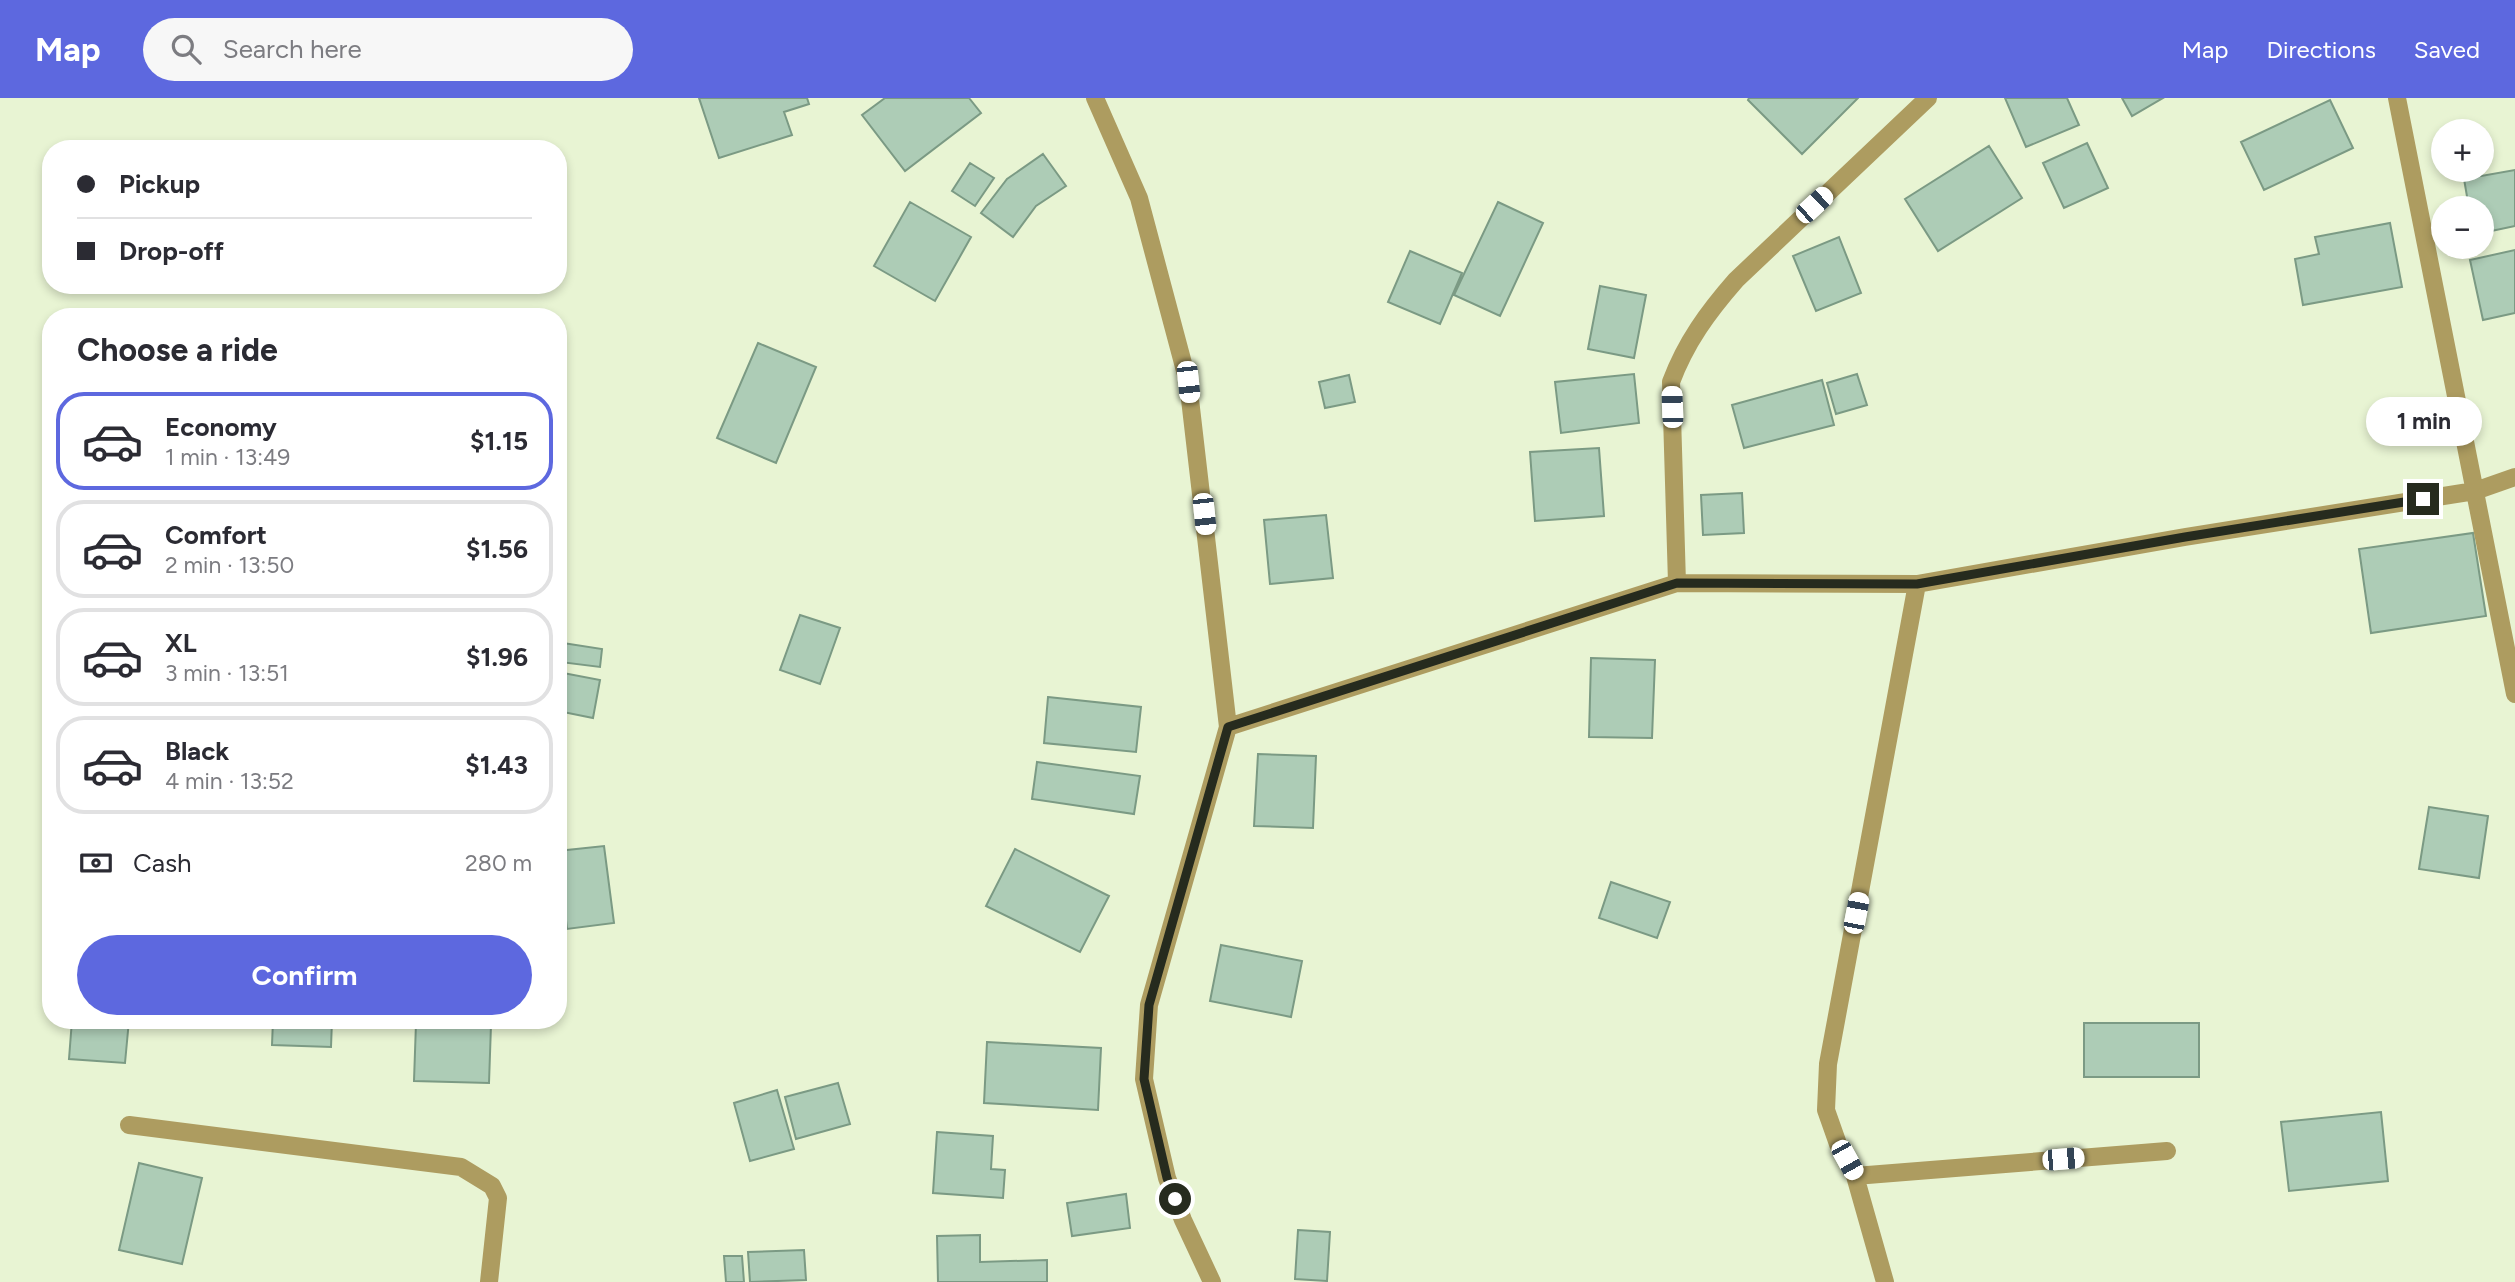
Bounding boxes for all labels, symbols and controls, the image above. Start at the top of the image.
search box [143,18,633,81]
text: Map [35,30,101,69]
icon: search [167,30,205,68]
text: Search here [223,33,362,65]
text: Map [2182,35,2228,64]
text: Directions [2266,35,2376,64]
text: Saved [2414,35,2480,64]
map controls [2431,119,2494,259]
button: + [2431,119,2494,182]
text: Pickup [119,168,200,200]
car [1792,183,1837,227]
button: − [2431,196,2494,259]
text: Drop-off [119,235,224,267]
text: Choose a ride [77,331,278,369]
car [1176,360,1201,404]
car [1661,386,1684,428]
callout: 1 min [2365,398,2481,446]
text: 1 min [2397,407,2451,435]
icon: car [81,410,144,473]
text: Economy [165,411,277,443]
text: $1.15 [470,425,528,457]
text: 1 min · 13:49 [165,443,290,471]
route end [2407,483,2439,515]
car [1192,492,1217,536]
icon: car [81,518,144,581]
text: Comfort [165,519,267,551]
text: $1.56 [466,533,528,565]
text: 2 min · 13:50 [165,551,294,579]
icon: car [81,626,144,689]
text: XL [165,627,197,659]
text: $1.96 [466,641,528,673]
text: 3 min · 13:51 [165,659,289,687]
icon: car [81,734,144,797]
text: Black [165,735,229,767]
text: $1.43 [465,749,528,781]
text: 4 min · 13:52 [165,767,294,795]
icon: cash [77,844,115,882]
text: Cash [133,847,192,879]
text: 280 m [465,849,532,877]
car [1842,890,1871,936]
button: Confirm [77,935,532,1015]
car [1828,1137,1867,1183]
car [2042,1147,2085,1171]
route start [1159,1183,1191,1215]

